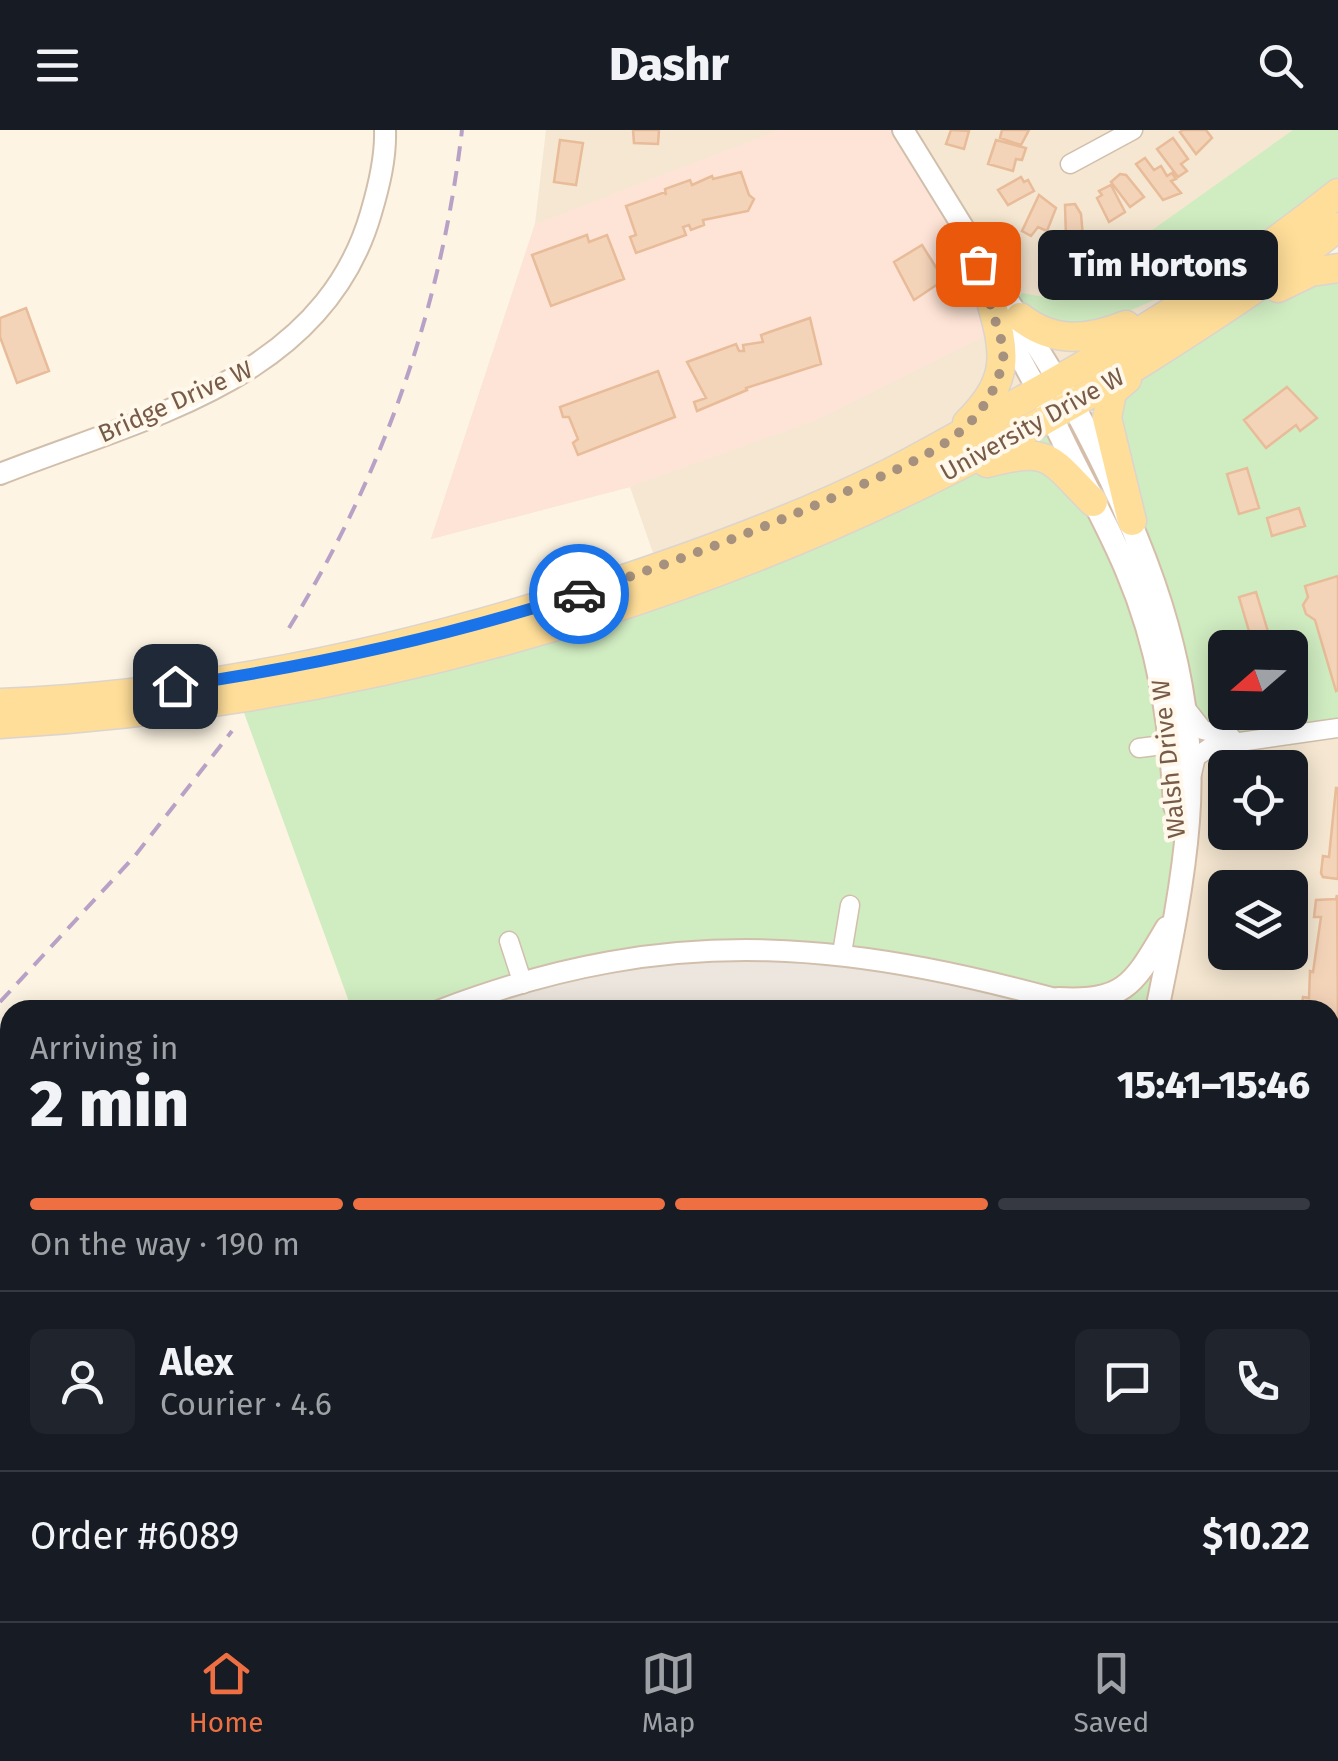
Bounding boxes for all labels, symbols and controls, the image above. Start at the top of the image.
icon: menu [30,38,85,93]
text: Dashr [609,38,729,92]
icon: search [1253,38,1308,93]
pin [936,222,1021,307]
callout: Tim Hortons [1038,229,1278,299]
icon: bag [951,237,1006,292]
text: Tim Hortons [1069,246,1247,284]
street label: Bridge Drive W [94,354,257,449]
street label: University Drive W [935,362,1130,488]
courier [529,544,629,644]
icon: car [552,567,607,622]
north arrow [1208,630,1308,730]
map controls [1208,630,1308,970]
pin [133,644,218,729]
icon: home [148,659,203,714]
street label: Walsh Drive W [1146,678,1192,840]
button: locate [1208,750,1308,850]
button: layers [1208,870,1308,970]
text: Arriving in [30,1029,178,1067]
text: 15:41–15:46 [1117,1062,1310,1108]
text: 2 min [30,1065,189,1143]
text: On the way · 190 m [30,1225,300,1263]
button: person [30,1329,135,1434]
button: chat [1075,1329,1180,1434]
button: phone [1205,1329,1310,1434]
text: Alex [160,1339,233,1385]
text: Courier · 4.6 [160,1385,332,1423]
text: Order #6089 [30,1513,239,1559]
text: $10.22 [1202,1513,1310,1559]
tab: Home [189,1646,263,1739]
tab: Map [641,1646,696,1739]
tab: Saved [1073,1646,1149,1739]

